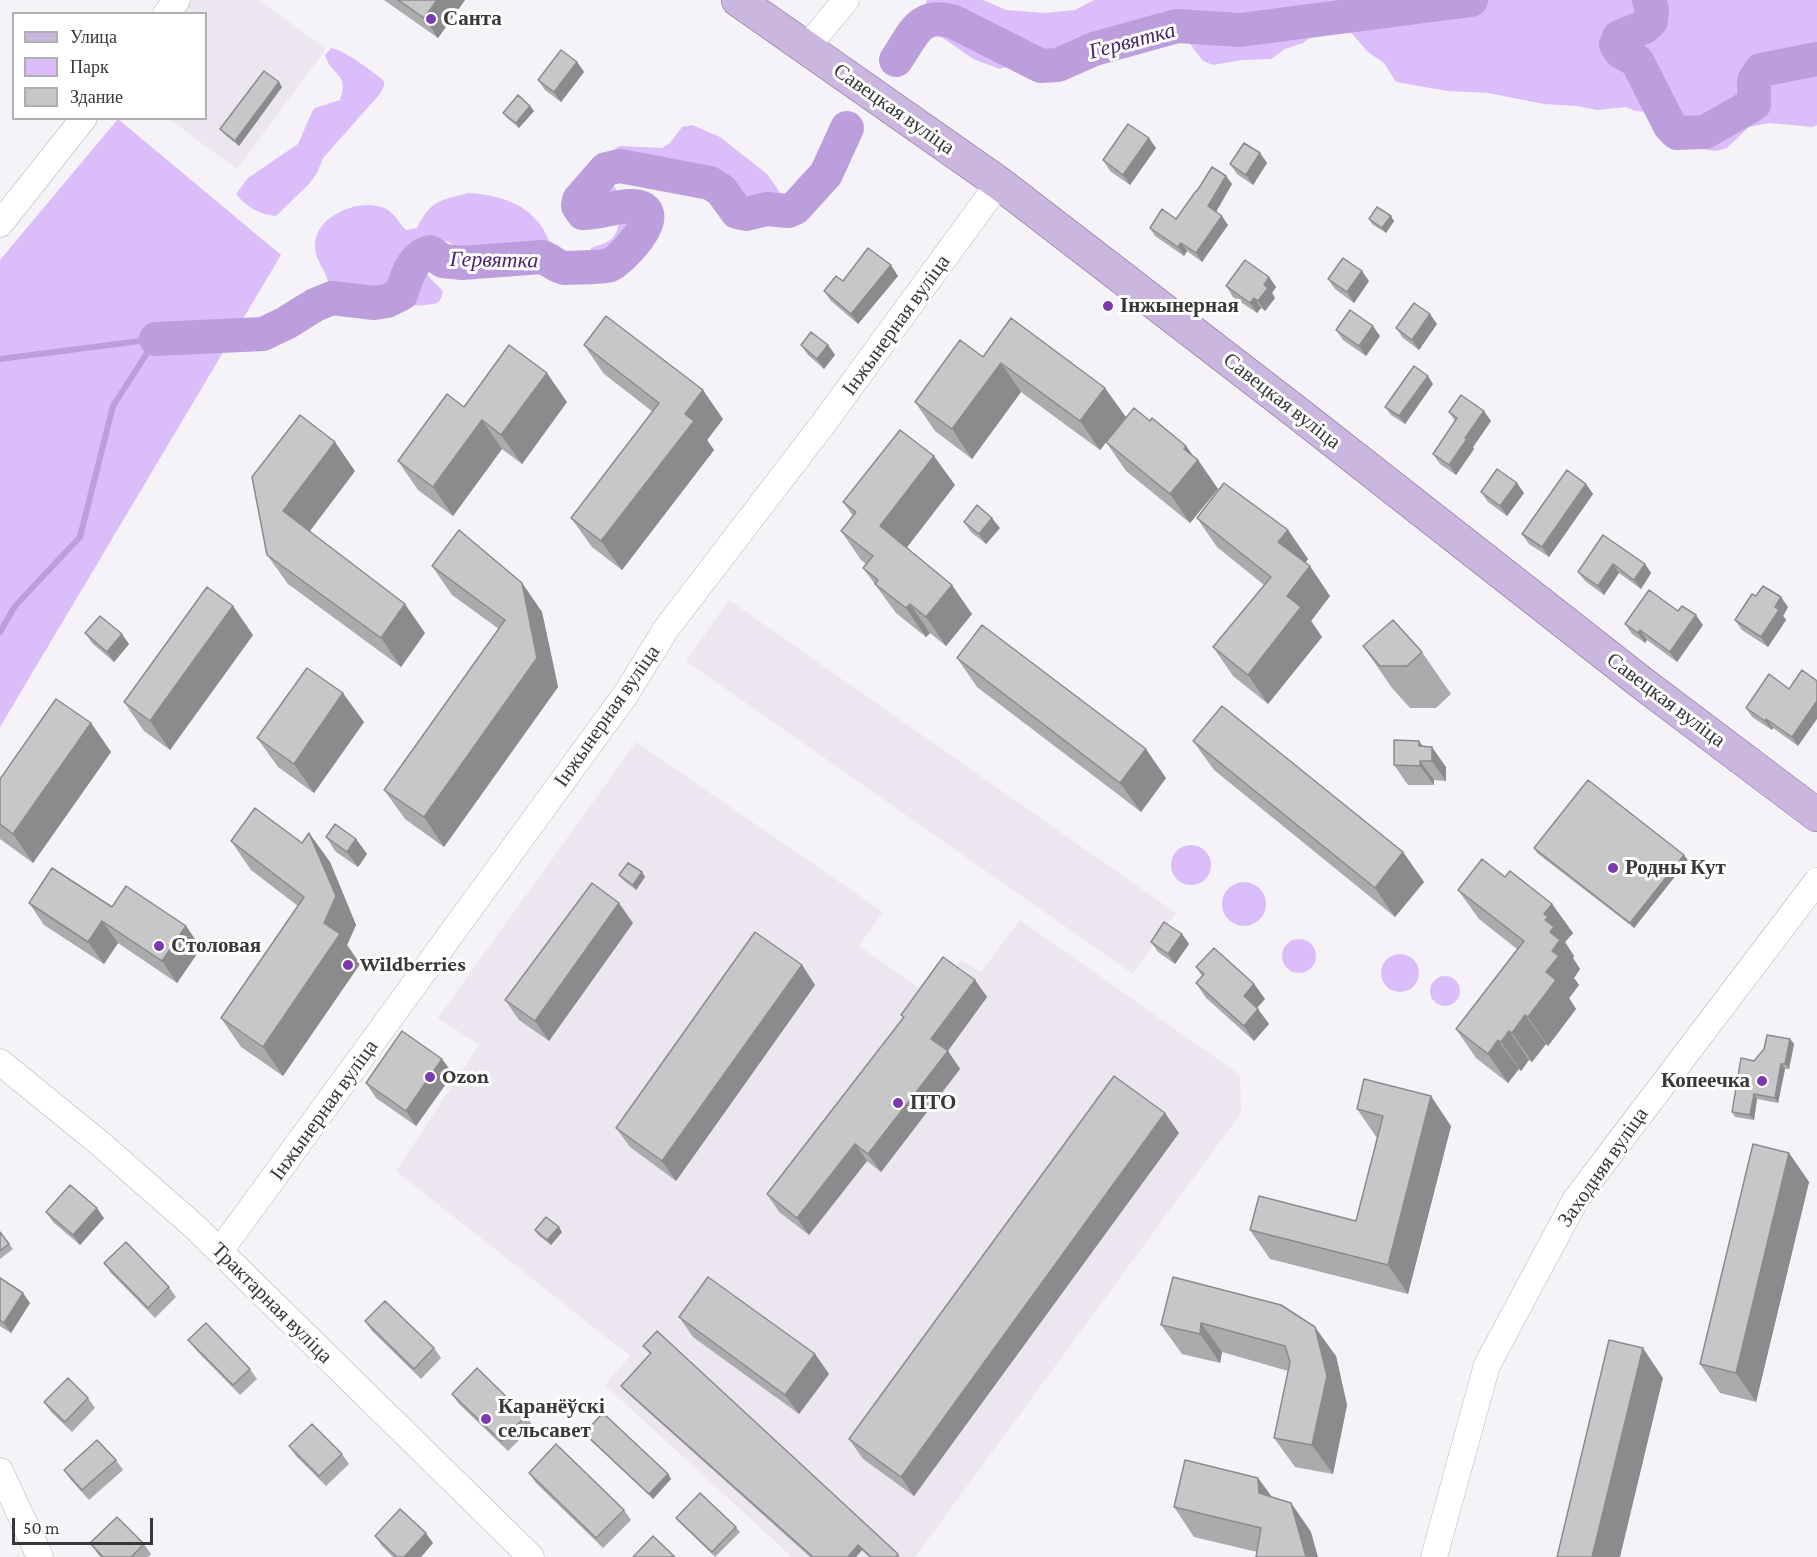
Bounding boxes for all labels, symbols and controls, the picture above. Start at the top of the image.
place label: Санта [443,6,502,32]
legend [12,12,207,120]
marker: Санта [424,12,438,26]
water label: Гервятка [1086,17,1178,65]
text: Улица [70,27,117,47]
text: Парк [70,57,109,77]
street label: Савецкая вуліца [829,58,959,160]
text: Здание [70,87,123,107]
water label: Гервятка [449,246,539,274]
street label: Інжынерная вуліца [837,250,955,400]
place label: Інжынерная [1120,293,1239,319]
marker: Інжынерная [1101,299,1115,313]
street label: Савецкая вуліца [1218,347,1346,455]
street label: Інжынерная вуліца [549,640,665,792]
street label: Савецкая вуліца [1602,647,1730,753]
place label: Родны Кут [1625,855,1726,881]
marker: Родны Кут [1606,861,1620,875]
place label: Столовая [171,933,261,959]
marker: Столовая [152,939,166,953]
place label: Wildberries [360,952,466,978]
marker: Wildberries [341,958,355,972]
street label: Інжынерная вуліца [265,1035,383,1185]
place label: Ozon [442,1064,489,1090]
place label: Копеечка [1661,1068,1750,1094]
marker: Ozon [423,1070,437,1084]
marker: Копеечка [1755,1074,1769,1088]
place label: ПТО [910,1090,956,1116]
marker: ПТО [891,1096,905,1110]
street label: Заходняя вуліца [1552,1102,1654,1232]
street label: Трактарная вуліца [206,1237,338,1369]
place label: Каранёўскі сельсавет [498,1394,605,1444]
marker: Каранёўскі сельсавет [479,1412,493,1426]
scale bar [15,1506,156,1544]
text: 50 m [23,1518,60,1538]

